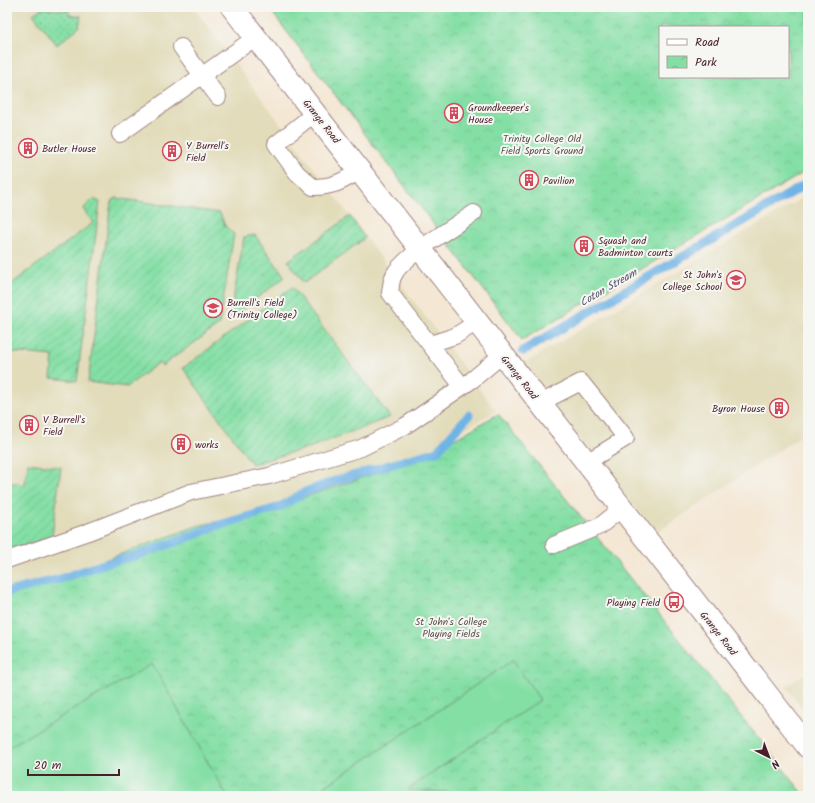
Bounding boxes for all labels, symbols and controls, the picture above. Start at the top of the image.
legend [659,26,789,78]
text: Road [695,33,720,52]
text: Park [695,53,717,72]
street label: Grange Road [299,96,344,148]
place label: Groundkeeper's House [468,100,530,128]
building icon: Groundkeeper's House [443,102,465,124]
park label: Trinity College Old Field Sports Ground [501,131,584,159]
building icon: Butler House [17,137,39,159]
place label: Y Burrell's Field [186,138,229,166]
building icon: Y Burrell's Field [161,140,183,162]
place label: Butler House [42,141,97,157]
building icon: Pavilion [518,169,540,191]
place label: Pavilion [543,173,574,189]
place label: Squash and Badminton courts [598,233,673,261]
building icon: Squash and Badminton courts [573,235,595,257]
water label: Coton Stream [576,264,642,312]
place label: St John's College School [662,267,723,295]
school or university icon: St John's College School [725,269,747,291]
place label: Burrell's Field (Trinity College) [227,295,297,323]
school or university icon: Burrell's Field (Trinity College) [202,297,224,319]
street label: Grange Road [497,352,542,404]
building icon: Byron House [768,397,790,419]
place label: Byron House [712,401,765,417]
place label: V Burrell's Field [43,412,86,440]
building icon: V Burrell's Field [18,414,40,436]
building icon: works [170,433,192,455]
place label: works [195,437,219,453]
bus stop icon: Playing Field [663,591,685,613]
place label: Playing Field [607,595,661,611]
street label: Grange Road [696,608,741,660]
park label: St John's College Playing Fields [415,614,487,642]
north arrow [749,737,789,777]
scale bar [28,751,119,777]
text: N [766,755,784,773]
text: 20 m [34,756,62,775]

